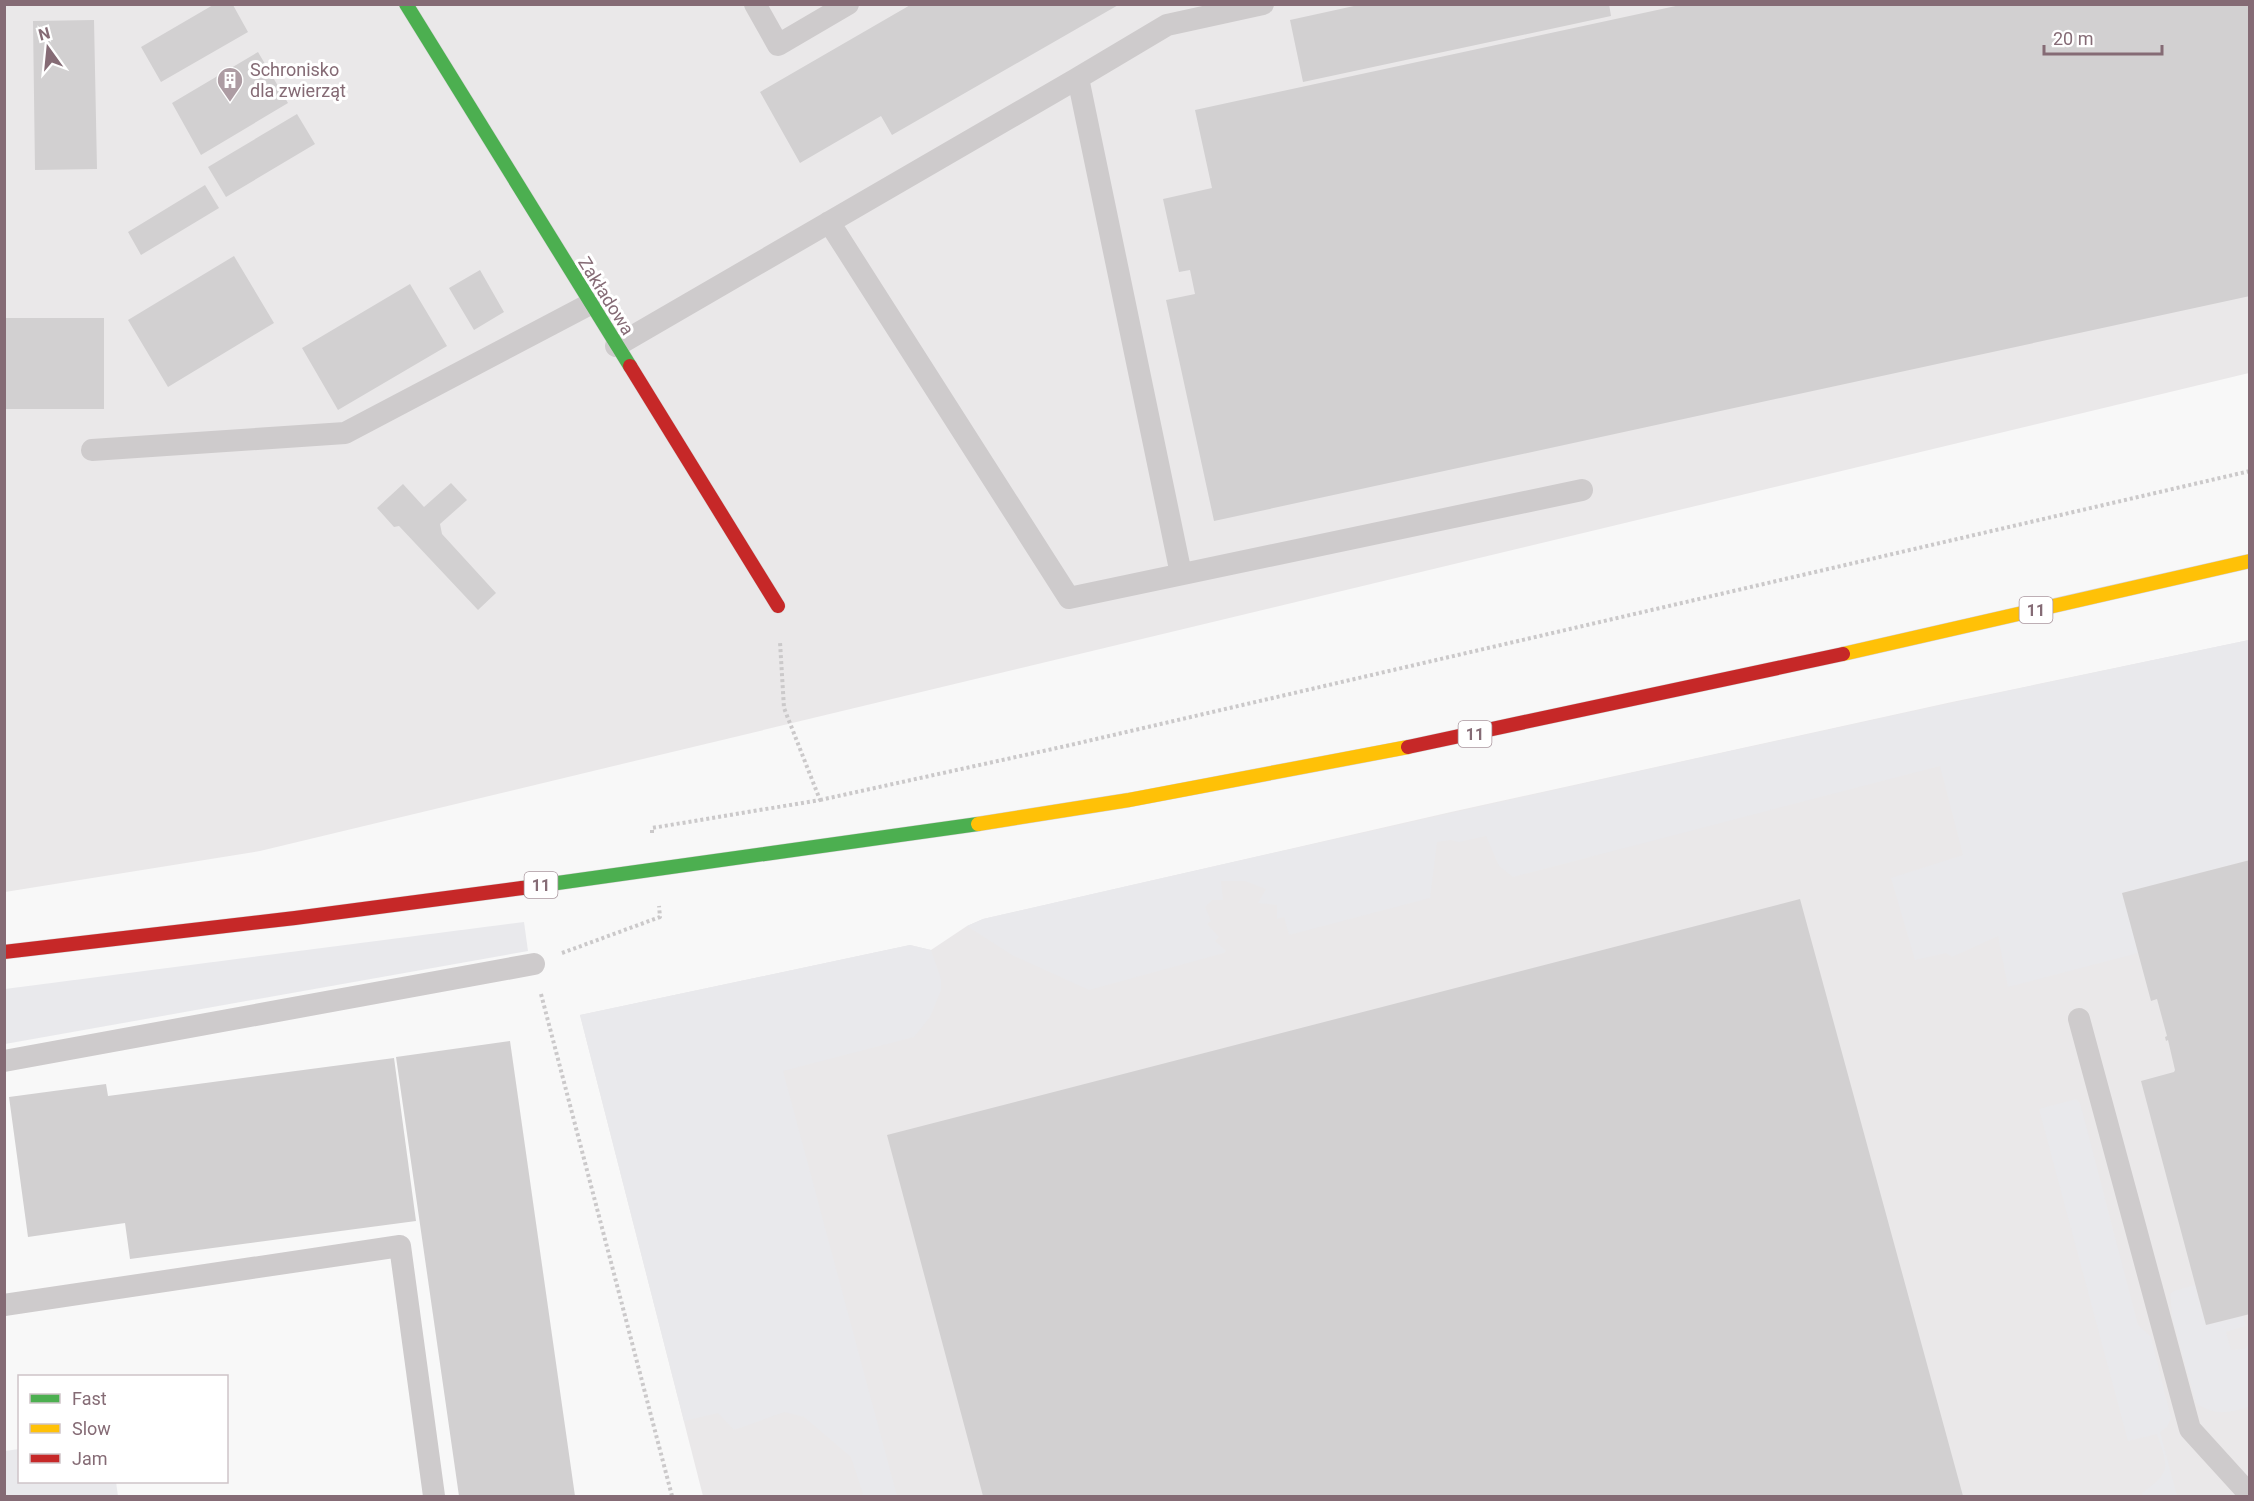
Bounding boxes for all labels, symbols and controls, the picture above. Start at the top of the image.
north arrow [18,18,78,78]
scale bar [2044,18,2162,56]
text: N [36,23,52,45]
text: 20 m [2053,28,2093,49]
place label: Schronisko dla zwierząt [250,59,346,101]
building icon: Schronisko dla zwierząt [215,65,245,103]
street label: Zakładowa [574,253,639,339]
road number: 11 [2020,597,2052,623]
road number: 11 [1458,721,1492,747]
road number: 11 [524,872,558,898]
legend [18,1375,228,1483]
text: Fast [72,1388,107,1409]
text: Slow [72,1418,111,1439]
text: Jam [72,1448,108,1469]

